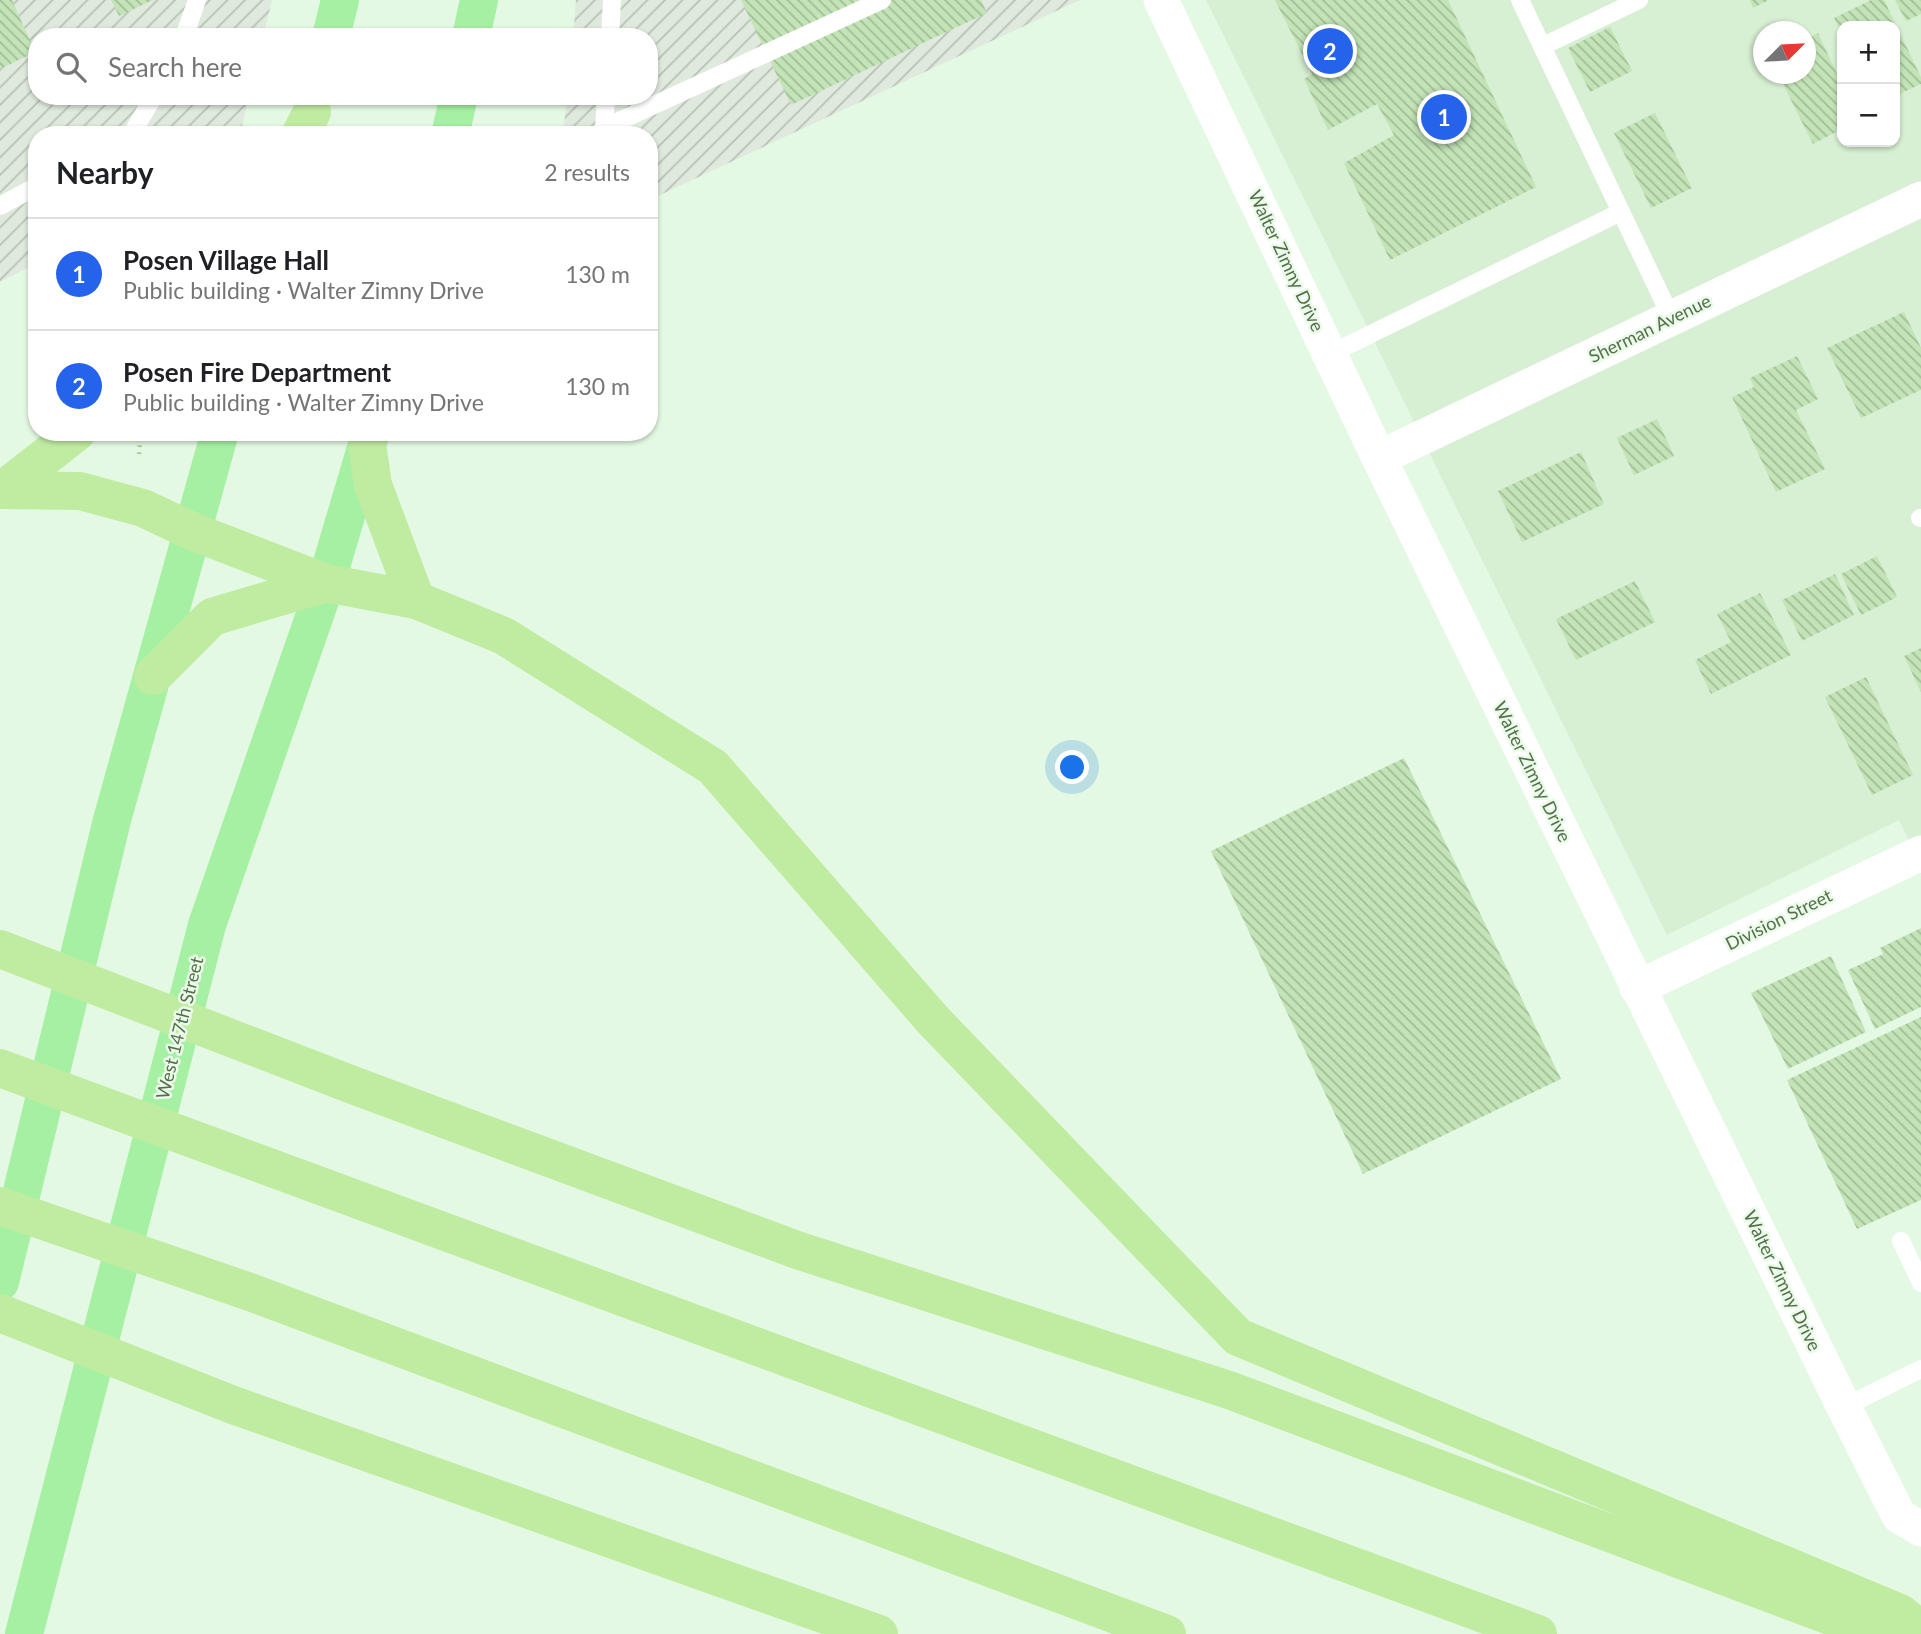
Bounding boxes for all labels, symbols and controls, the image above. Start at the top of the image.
north arrow [1753,21,1816,84]
map controls [1837,21,1900,147]
button: + [1837,21,1900,84]
pin: 2 [1307,25,1353,77]
search box [28,28,658,105]
icon: search [52,48,90,86]
text: Search here [108,51,242,83]
button: − [1837,84,1900,147]
pin: 1 [1421,91,1467,143]
text: Nearby [56,154,154,190]
text: 2 results [544,158,630,186]
street label: Walter Zimny Drive [1244,186,1329,335]
text: Posen Village Hall [123,244,329,276]
text: 1 [72,260,86,288]
text: 130 m [565,260,630,288]
text: Public building · Walter Zimny Drive [123,276,484,304]
street label: Sherman Avenue [1585,289,1714,367]
text: Posen Fire Department [123,356,391,388]
text: 2 [72,372,86,400]
text: 130 m [565,372,630,400]
text: Public building · Walter Zimny Drive [123,388,484,416]
street label: Walter Zimny Drive [1489,698,1576,845]
your location [1055,750,1089,784]
street label: Division Street [1722,884,1836,954]
street label: West 147th Street [151,954,207,1101]
street label: Walter Zimny Drive [1739,1207,1826,1354]

